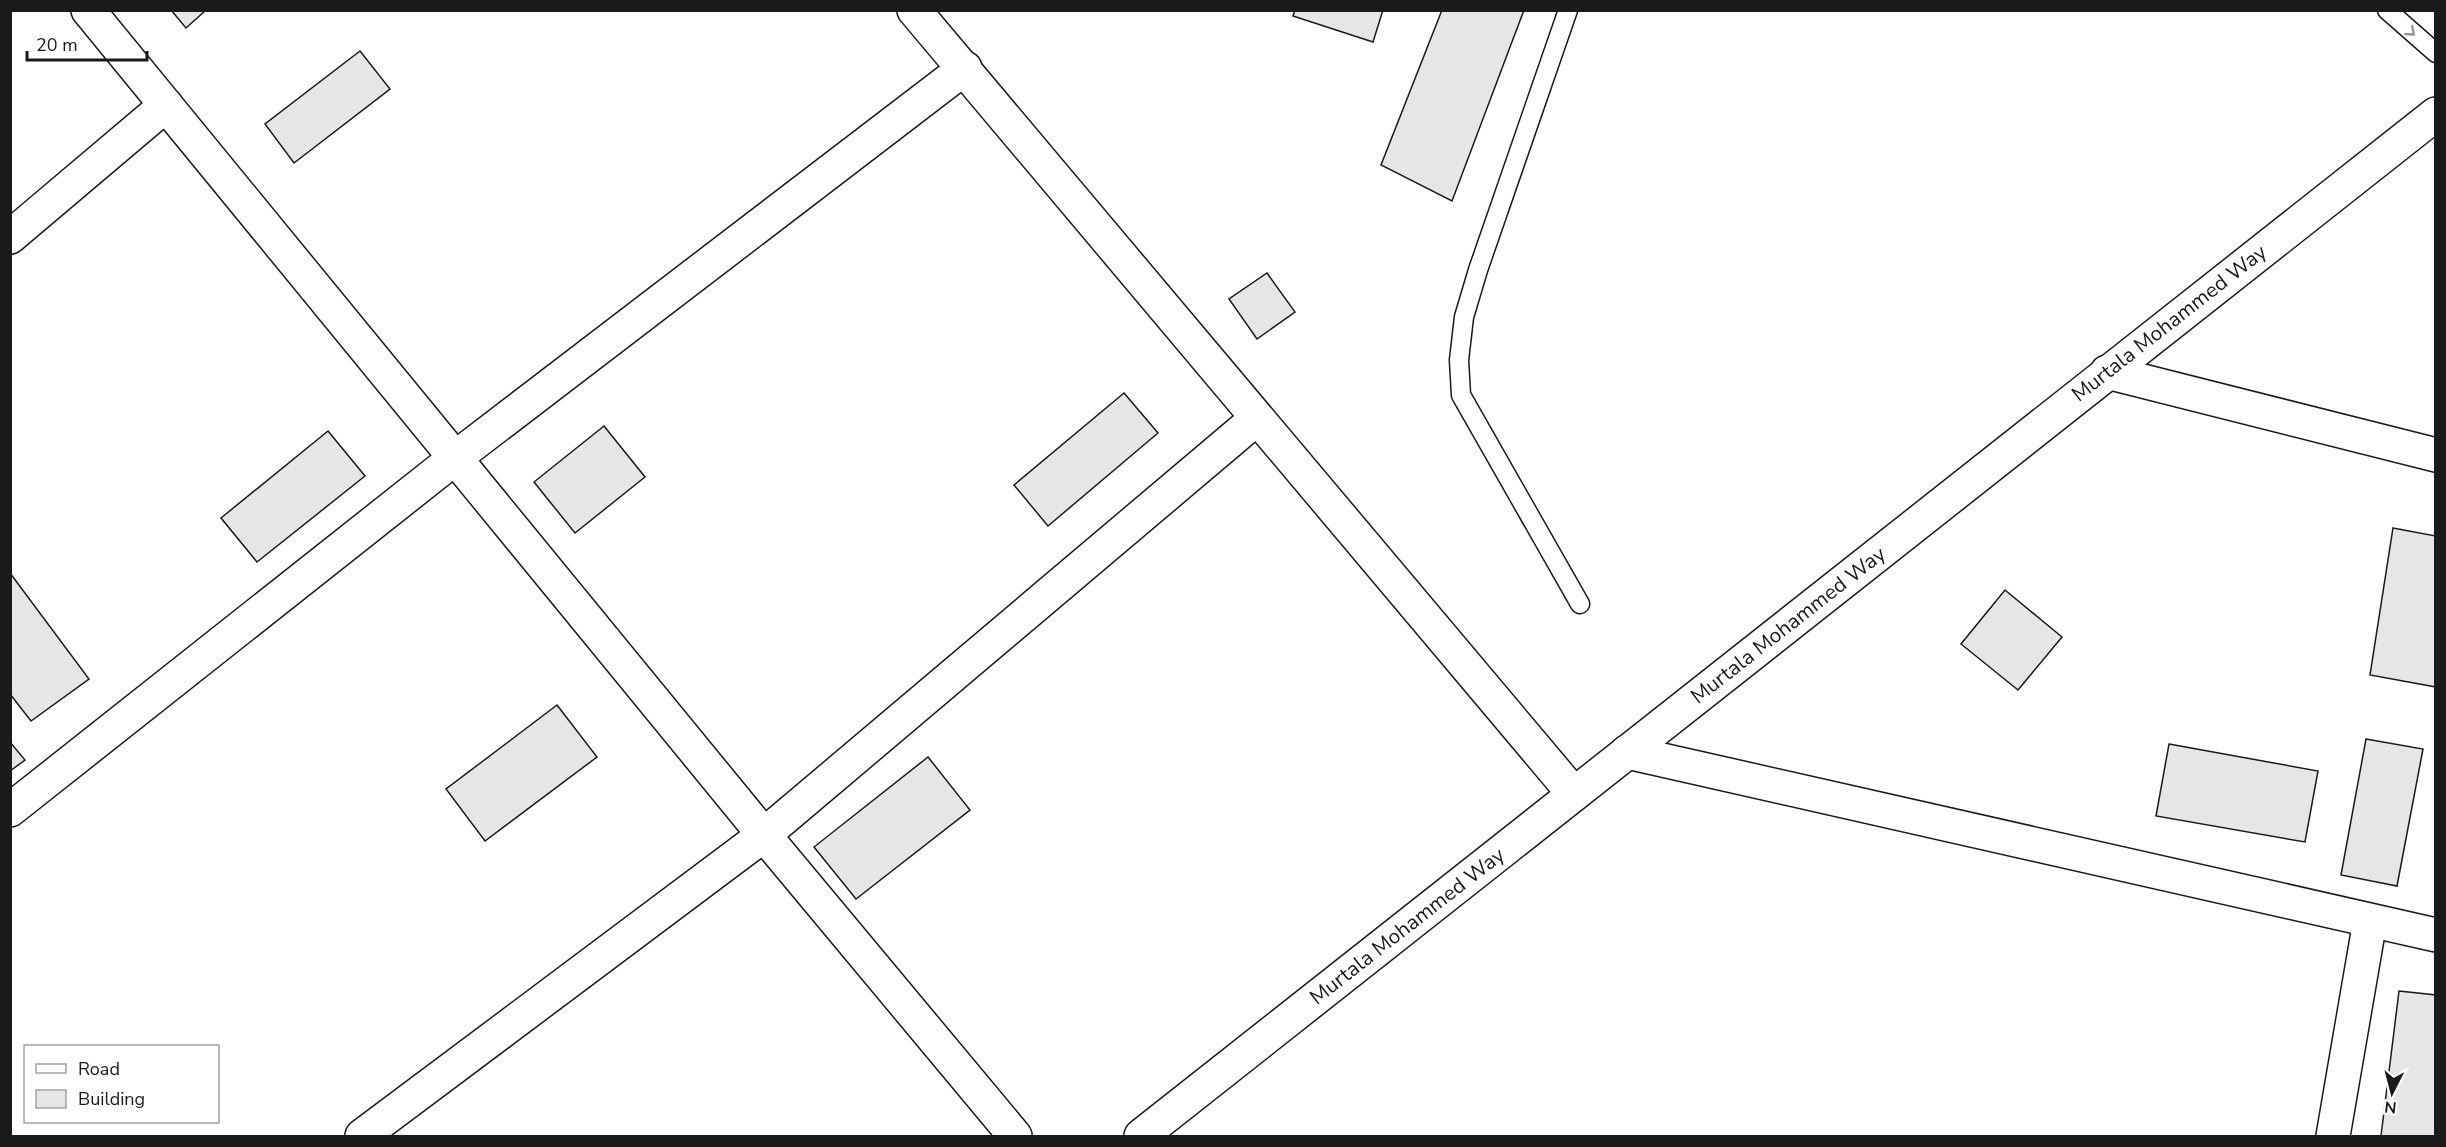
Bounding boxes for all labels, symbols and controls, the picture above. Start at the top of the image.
scale bar [27,24,147,62]
one-way arrow [2404,25,2415,36]
text: 20 m [36,33,78,57]
street label: Murtala Mohammed Way [2066,238,2272,408]
street label: Murtala Mohammed Way [1685,540,1891,710]
street label: Murtala Mohammed Way [1304,841,1510,1011]
legend [24,1045,219,1123]
text: Road [78,1057,120,1081]
north arrow [2362,1063,2422,1123]
text: Building [78,1087,145,1111]
text: N [2383,1095,2398,1118]

